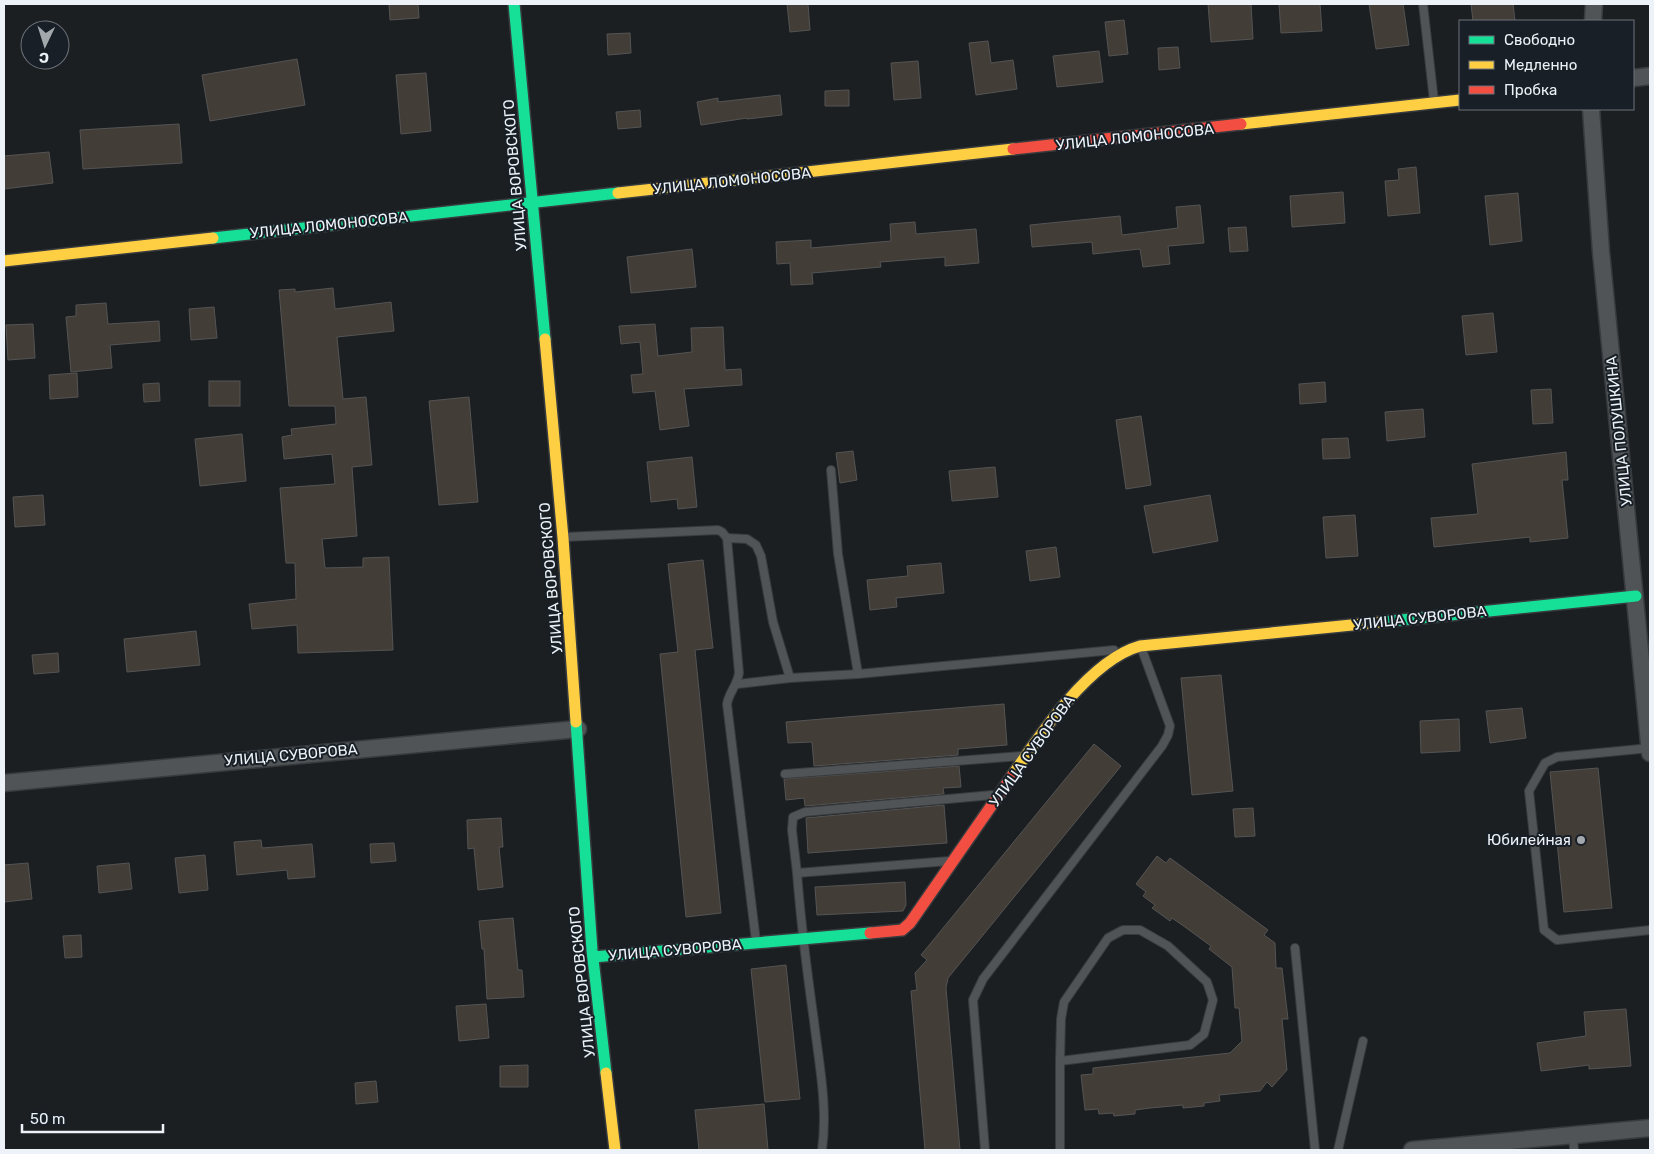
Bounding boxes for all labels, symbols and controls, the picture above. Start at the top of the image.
north arrow [20,20,70,70]
legend [1459,20,1634,110]
text: Свободно [1504,31,1575,49]
text: С [38,49,50,66]
text: Медленно [1504,56,1577,74]
text: Пробка [1504,81,1557,99]
street label: УЛИЦА ВОРОВСКОГО [499,99,531,251]
street label: УЛИЦА ЛОМОНОСОВА [1055,120,1215,154]
street label: УЛИЦА ЛОМОНОСОВА [652,164,812,198]
street label: УЛИЦА ЛОМОНОСОВА [249,208,409,242]
street label: УЛИЦА ПОЛУШКИНА [1602,355,1636,507]
street label: УЛИЦА ВОРОВСКОГО [535,502,567,654]
street label: УЛИЦА СУВОРОВА [1353,602,1487,634]
street label: УЛИЦА СУВОРОВА [985,692,1079,810]
street label: УЛИЦА СУВОРОВА [224,740,358,770]
place label: Юбилейная [1487,831,1571,849]
marker: Юбилейная [1575,834,1587,846]
street label: УЛИЦА ВОРОВСКОГО [565,906,599,1058]
street label: УЛИЦА СУВОРОВА [608,935,742,965]
scale bar [22,1102,164,1134]
text: 50 m [30,1110,65,1128]

